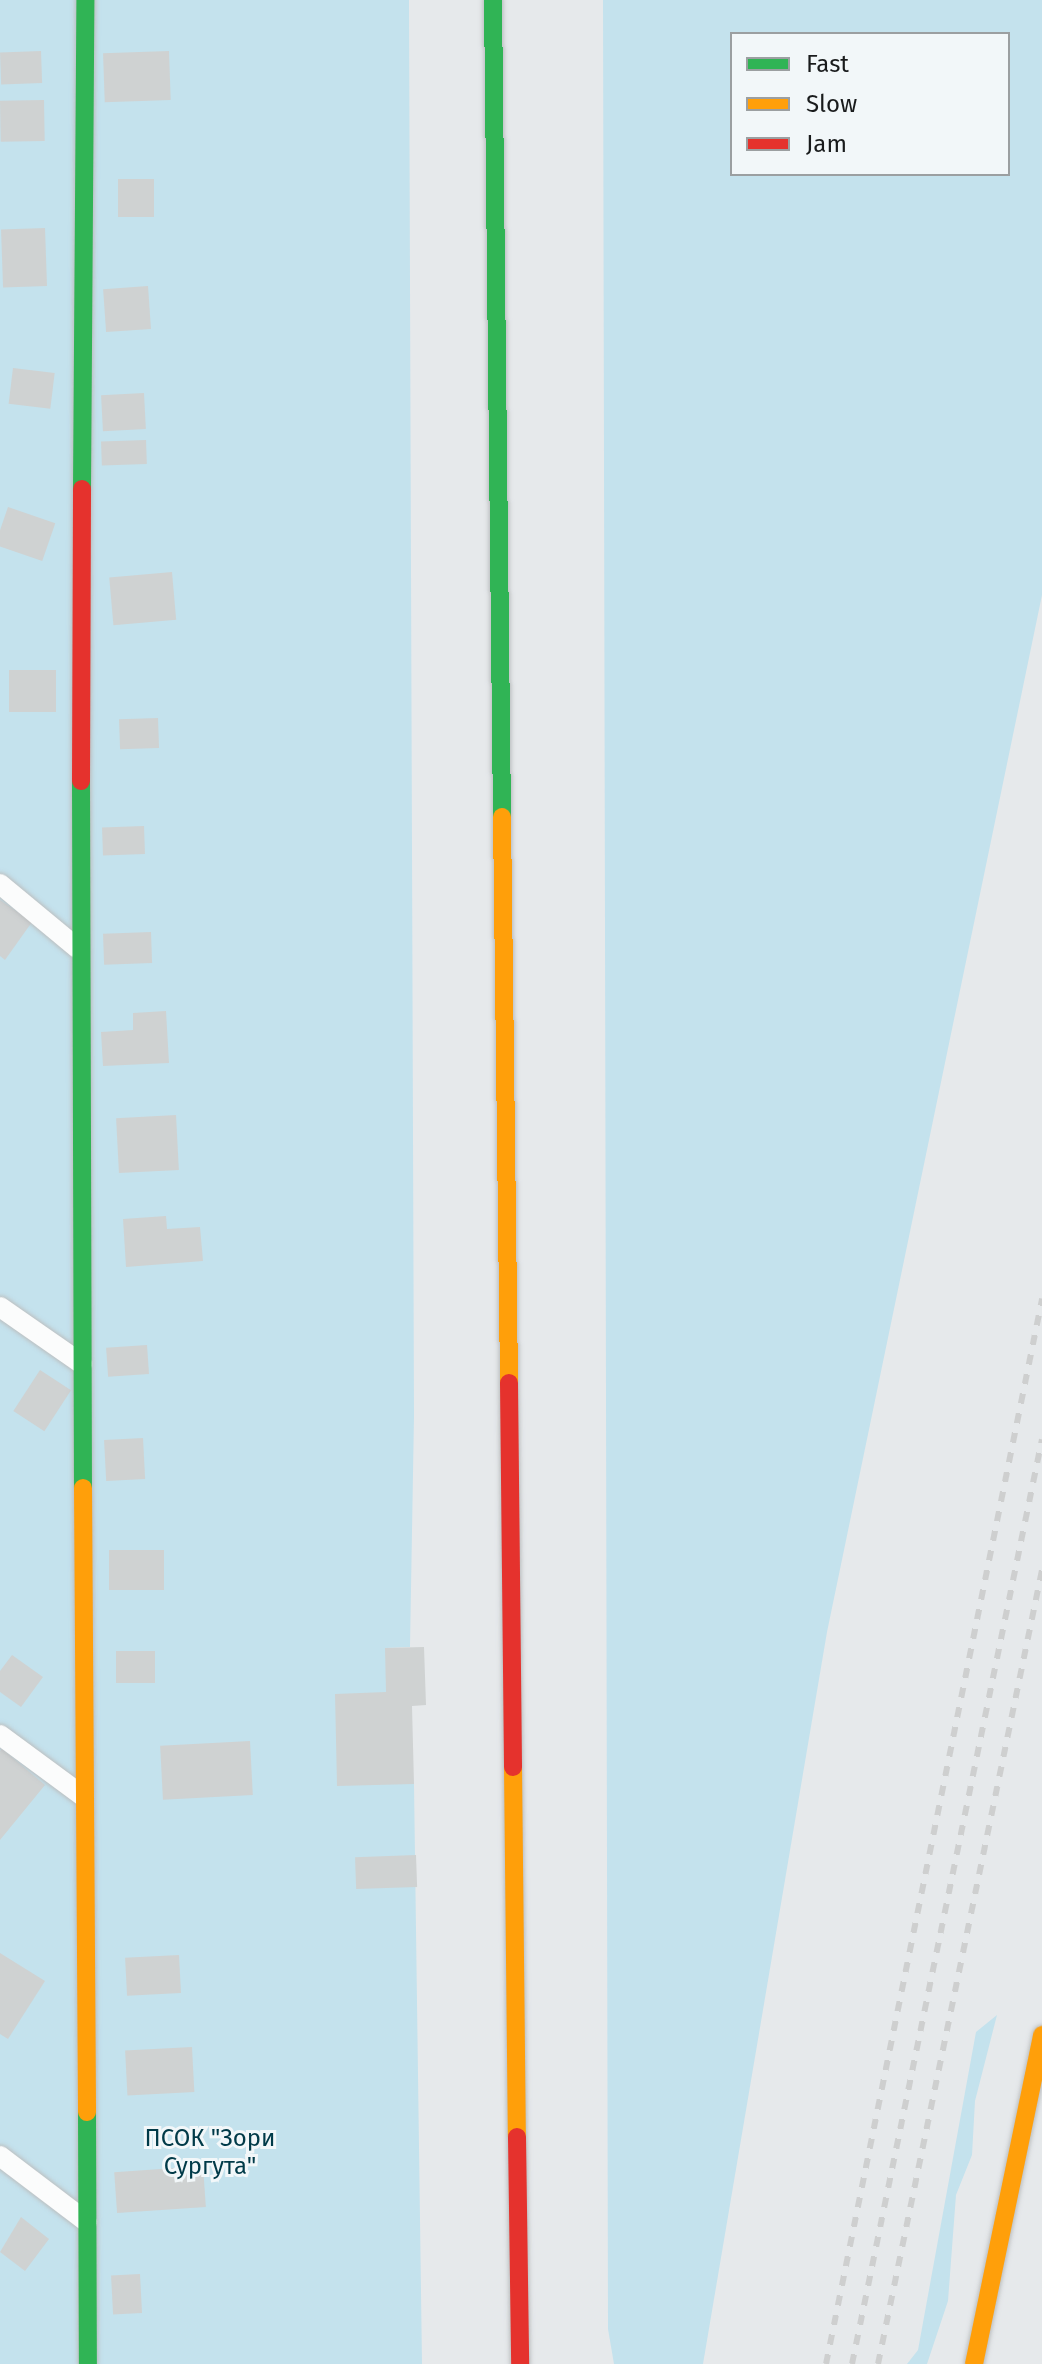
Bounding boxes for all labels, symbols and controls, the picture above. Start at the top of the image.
legend [730,32,1010,176]
text: Fast [806,50,849,78]
text: Slow [806,90,857,118]
text: Jam [806,130,847,158]
park label: ПСОК "Зори Сургута" [144,2125,276,2181]

